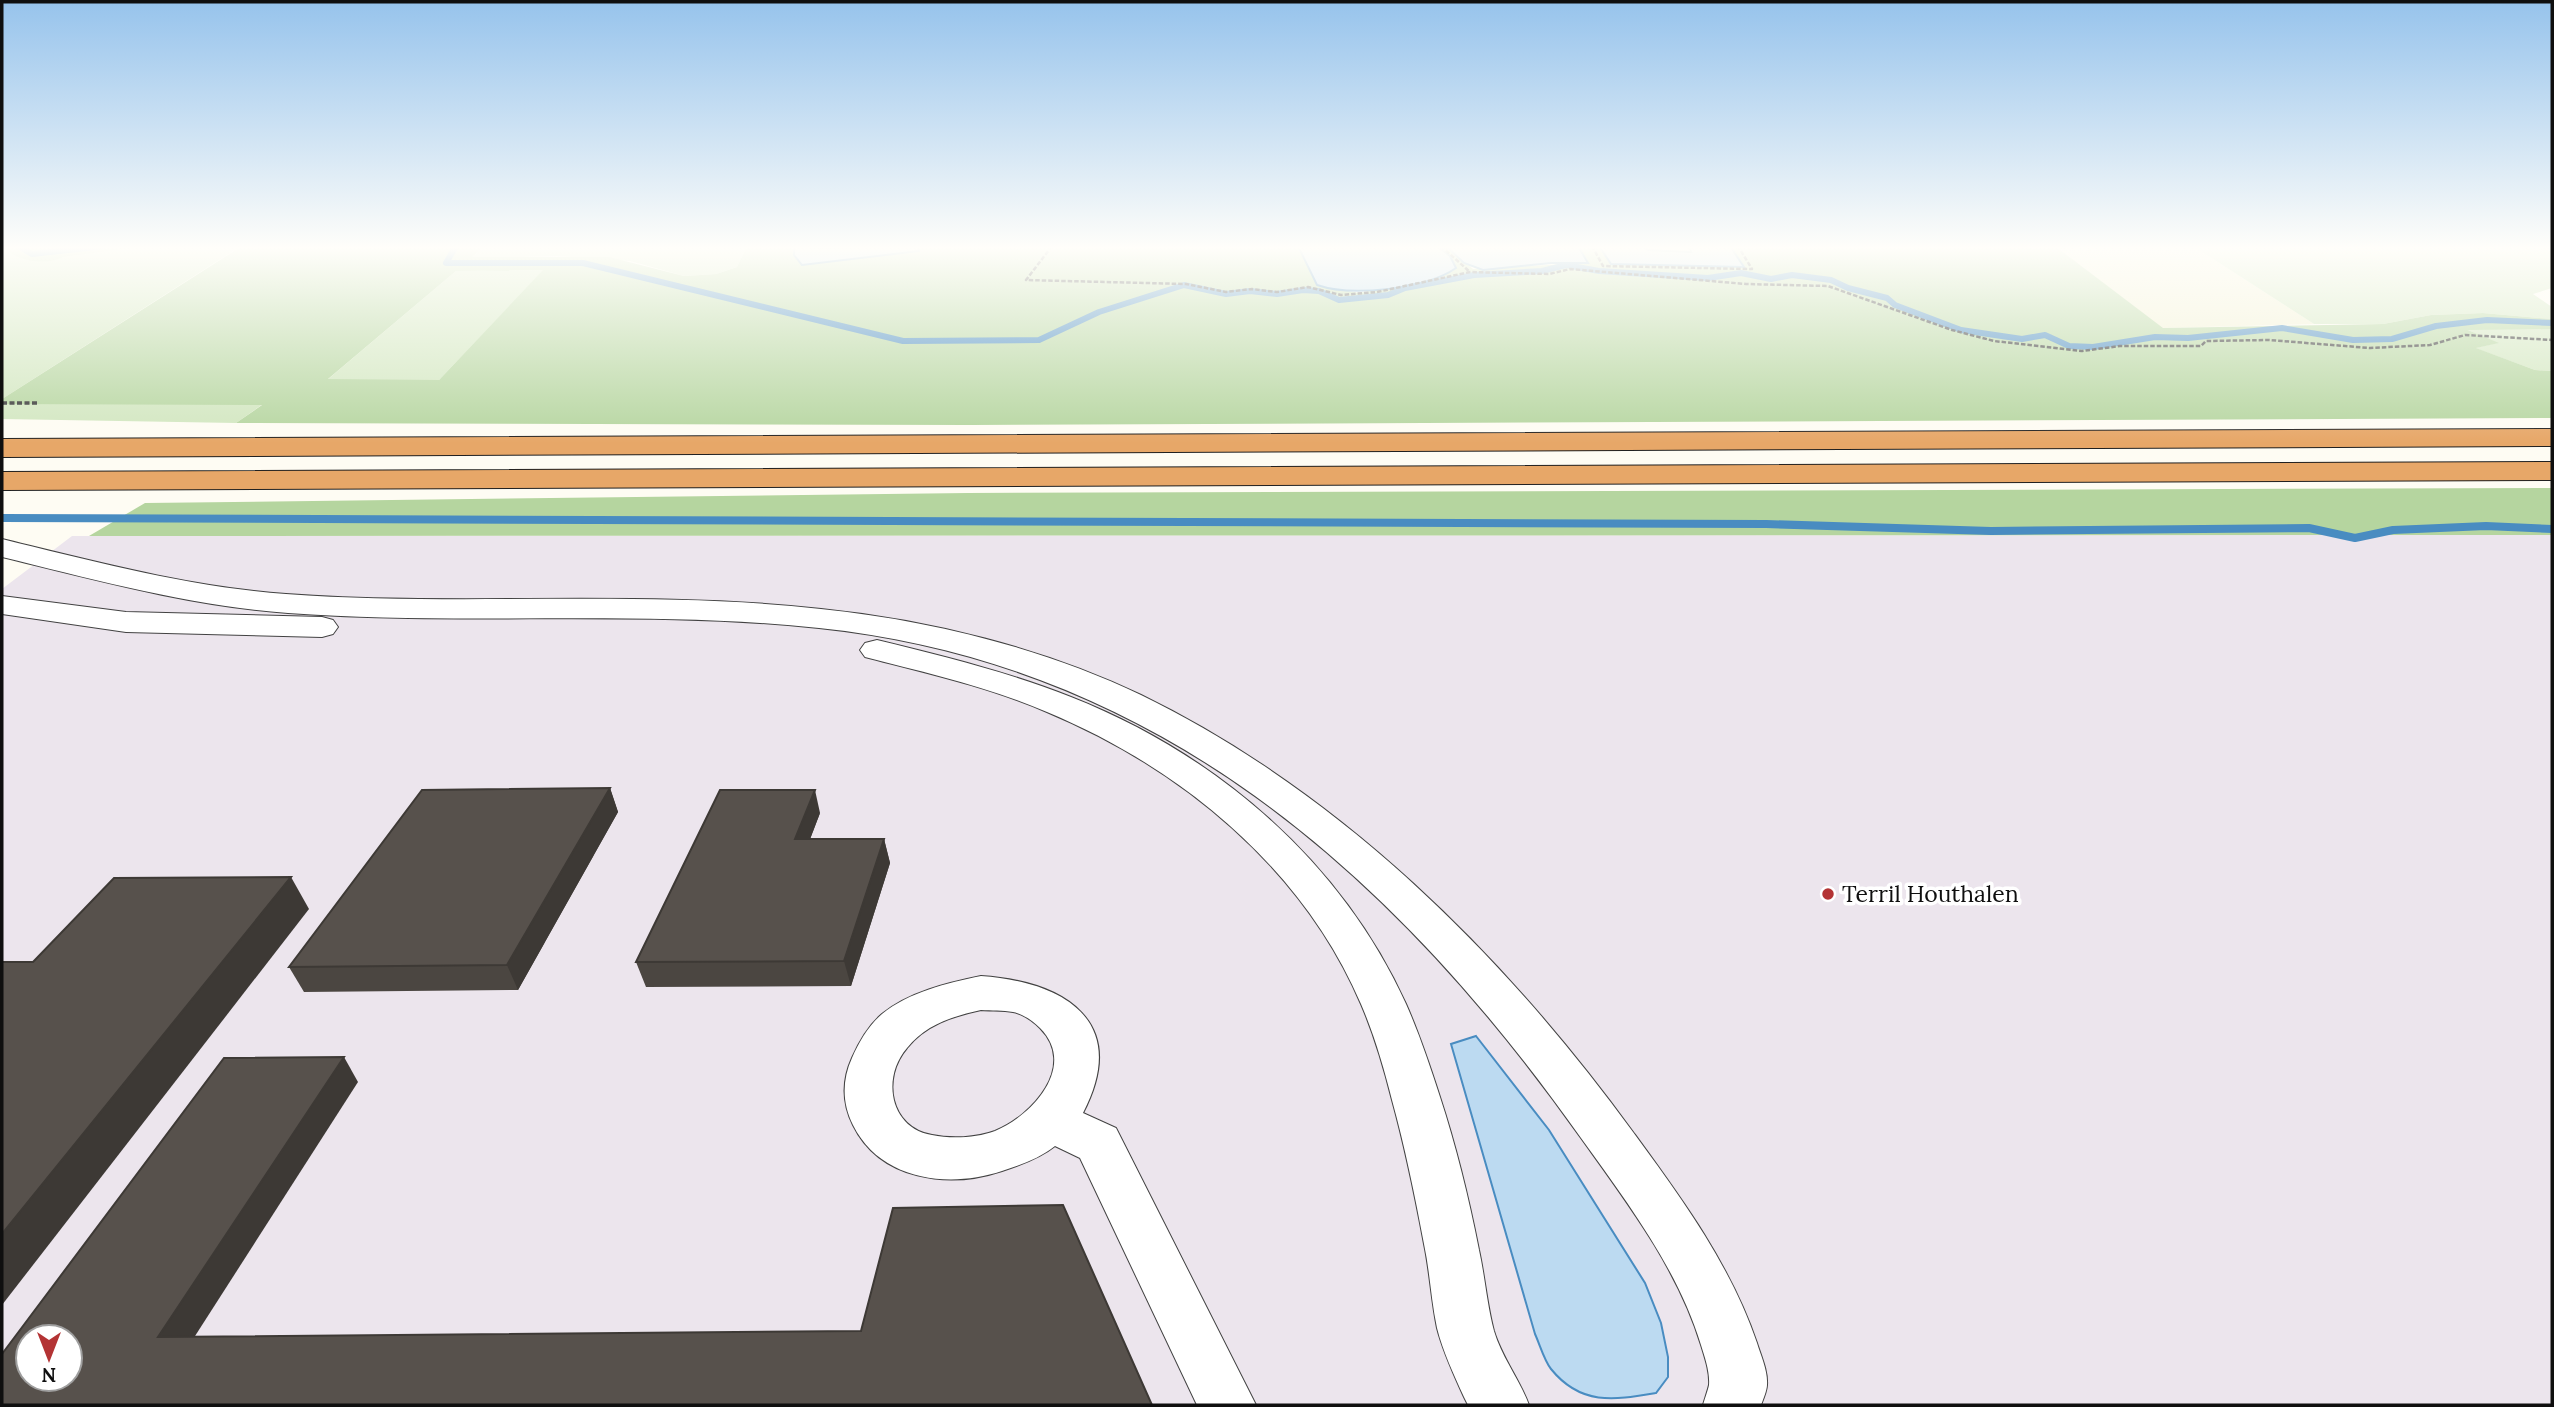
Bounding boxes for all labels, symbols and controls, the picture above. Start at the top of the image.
place label: Terril Houthalen [1842,879,2019,908]
marker: Terril Houthalen [1820,886,1836,902]
north arrow [14,1323,84,1393]
text: N [41,1363,56,1387]

